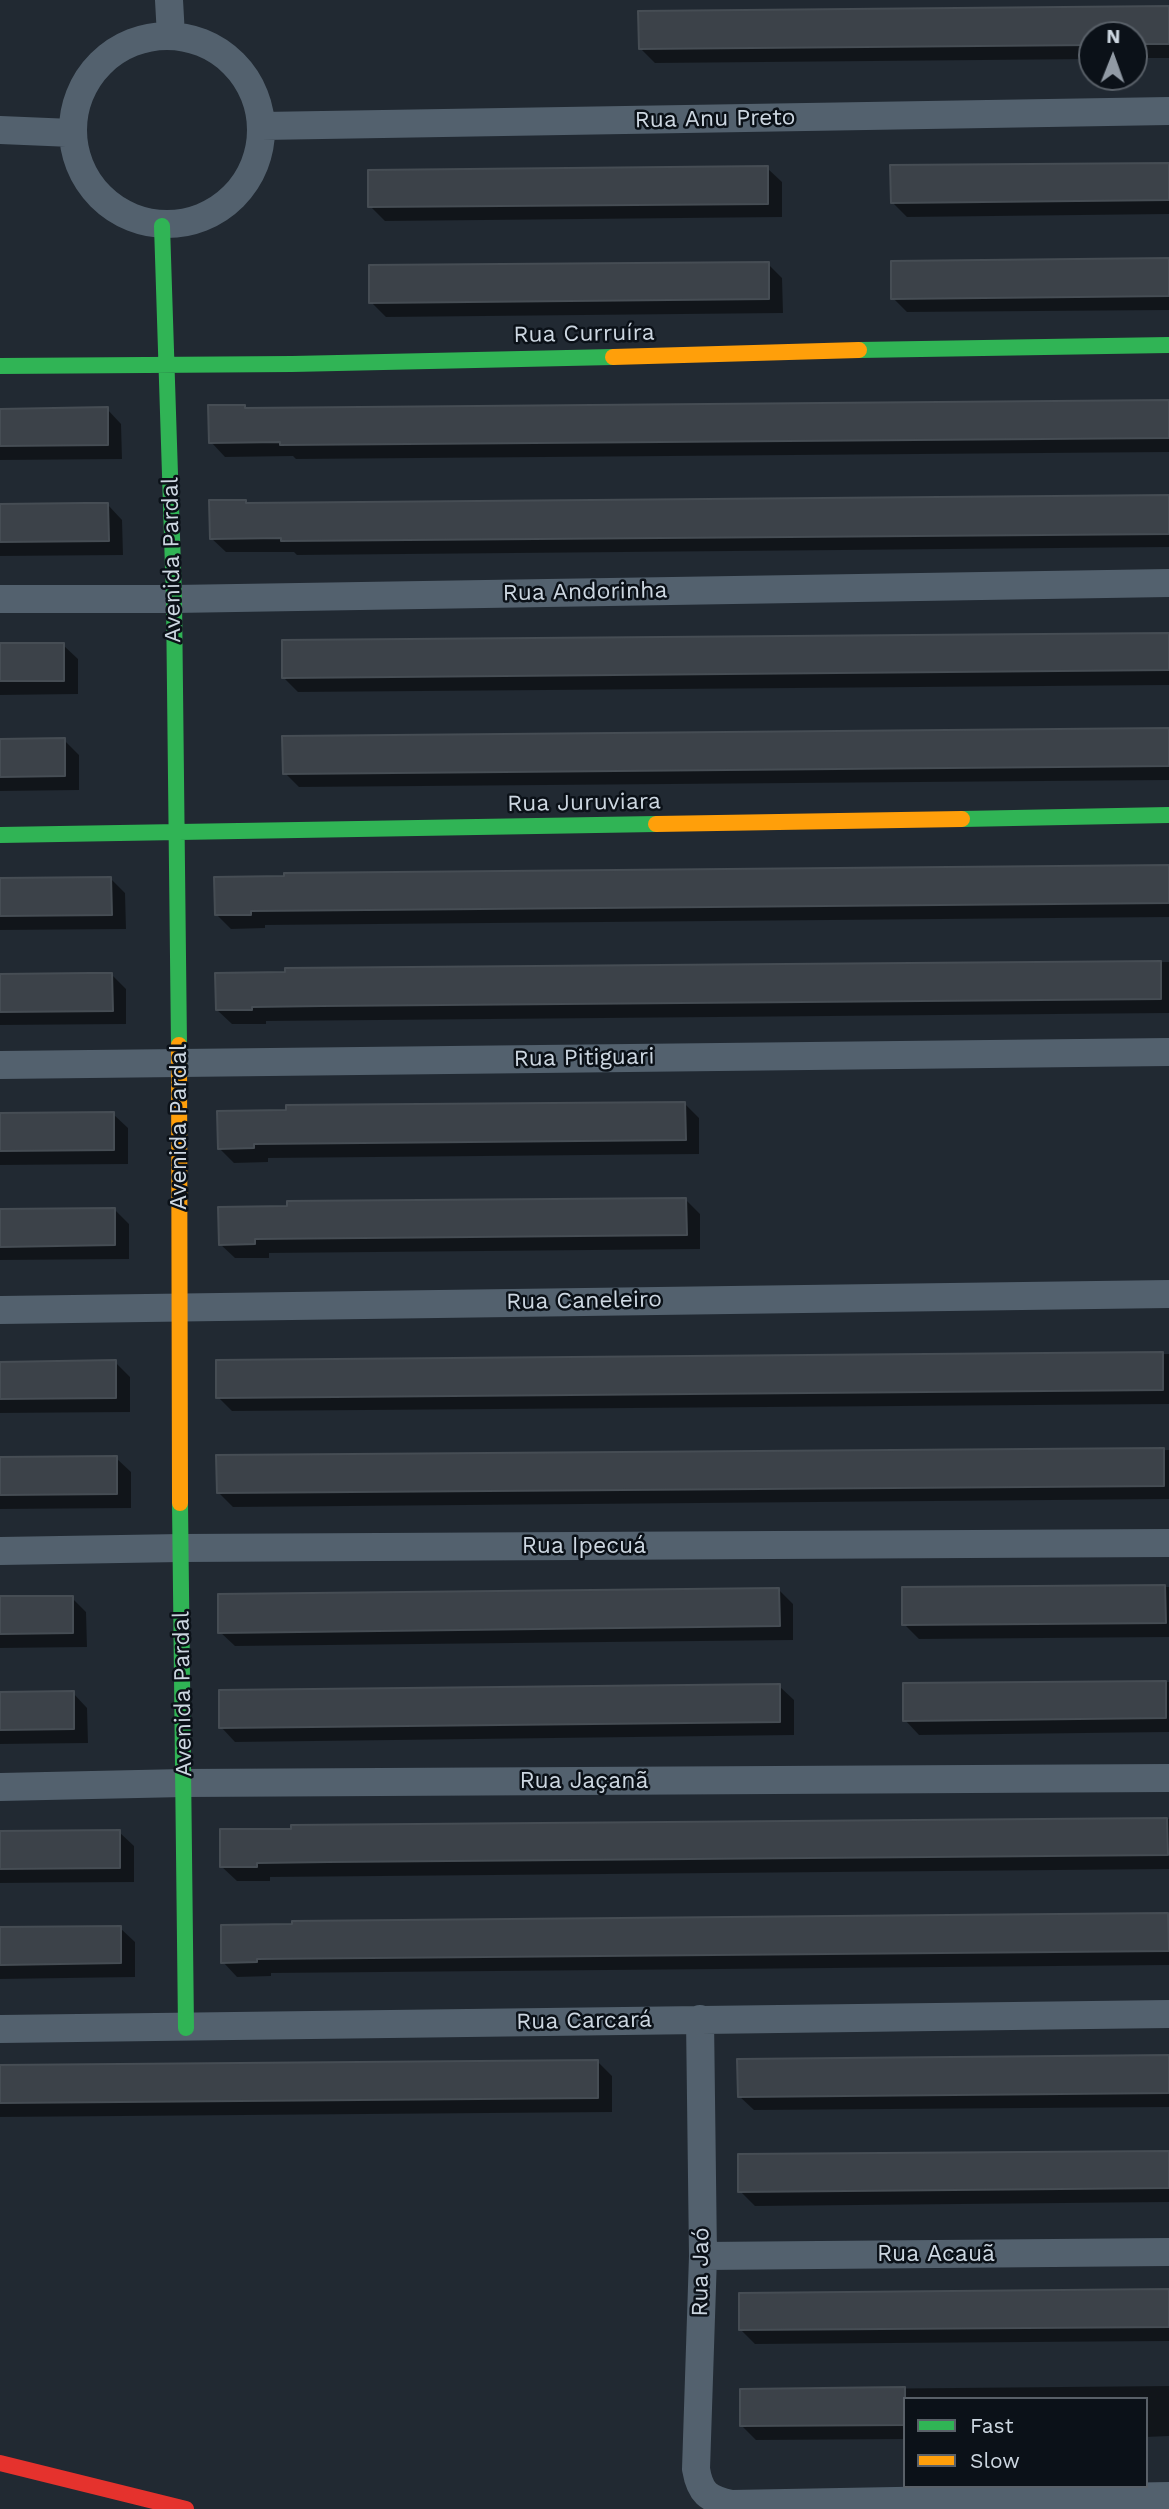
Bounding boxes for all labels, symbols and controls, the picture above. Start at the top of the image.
north arrow [1078,21,1148,91]
text: N [1106,25,1121,48]
street label: Rua Anu Preto [634,104,796,134]
street label: Rua Curruíra [513,319,655,349]
street label: Avenida Pardal [157,477,187,643]
street label: Rua Andorinha [502,577,668,607]
street label: Rua Juruviara [507,788,661,818]
street label: Rua Pitiguari [513,1043,655,1073]
street label: Avenida Pardal [165,1044,193,1210]
street label: Rua Caneleiro [506,1286,662,1316]
street label: Rua Ipecuá [522,1532,646,1560]
street label: Avenida Pardal [168,1611,198,1777]
street label: Rua Jaçanã [520,1767,648,1795]
street label: Rua Carcará [516,2006,652,2036]
street label: Rua Jaó [686,2227,716,2317]
street label: Rua Acauã [877,2240,995,2268]
legend [903,2397,1148,2488]
text: Fast [970,2413,1014,2438]
text: Slow [970,2448,1020,2473]

